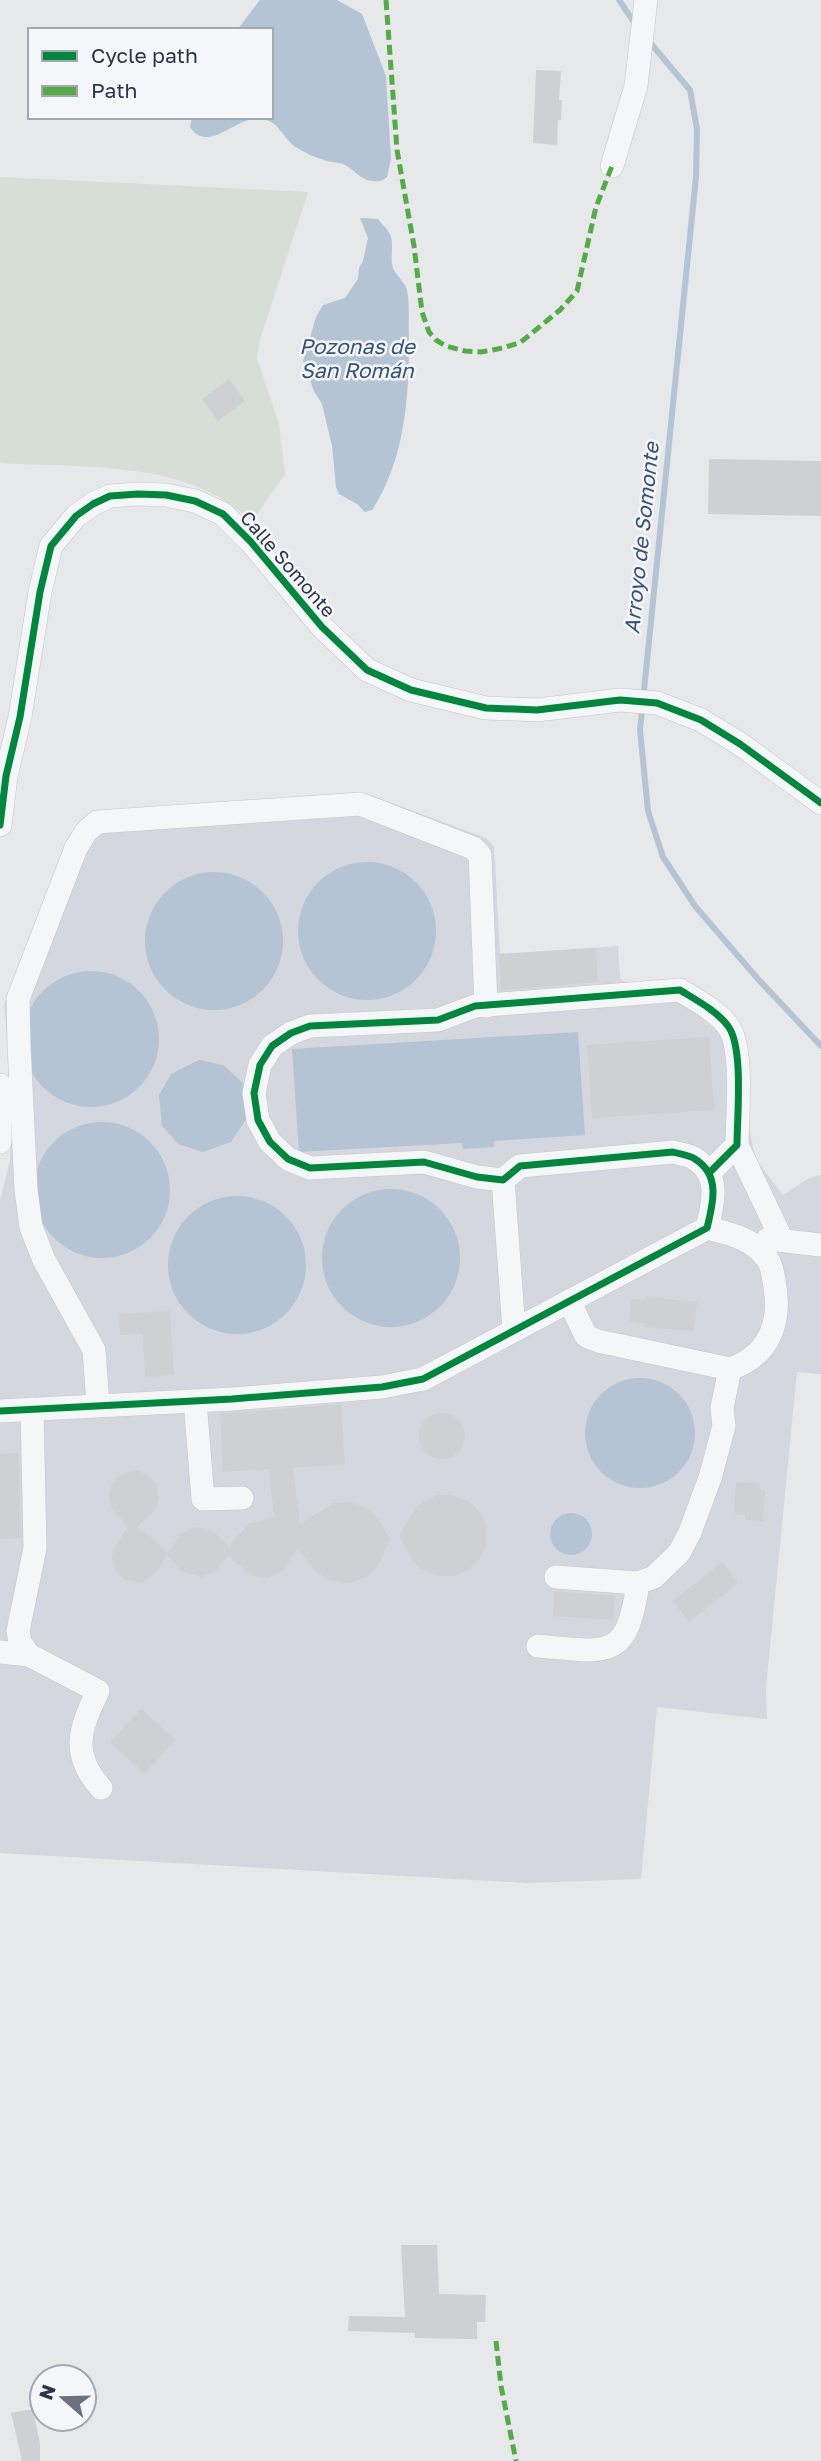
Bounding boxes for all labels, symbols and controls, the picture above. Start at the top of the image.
legend [28,28,273,119]
text: Cycle path [91,42,198,68]
text: Path [91,77,138,103]
water label: Pozonas de San Román [299,333,417,383]
water label: Arroyo de Somonte [618,439,664,635]
street label: Calle Somonte [236,506,341,622]
north arrow [28,2363,98,2433]
text: N [33,2381,60,2403]

